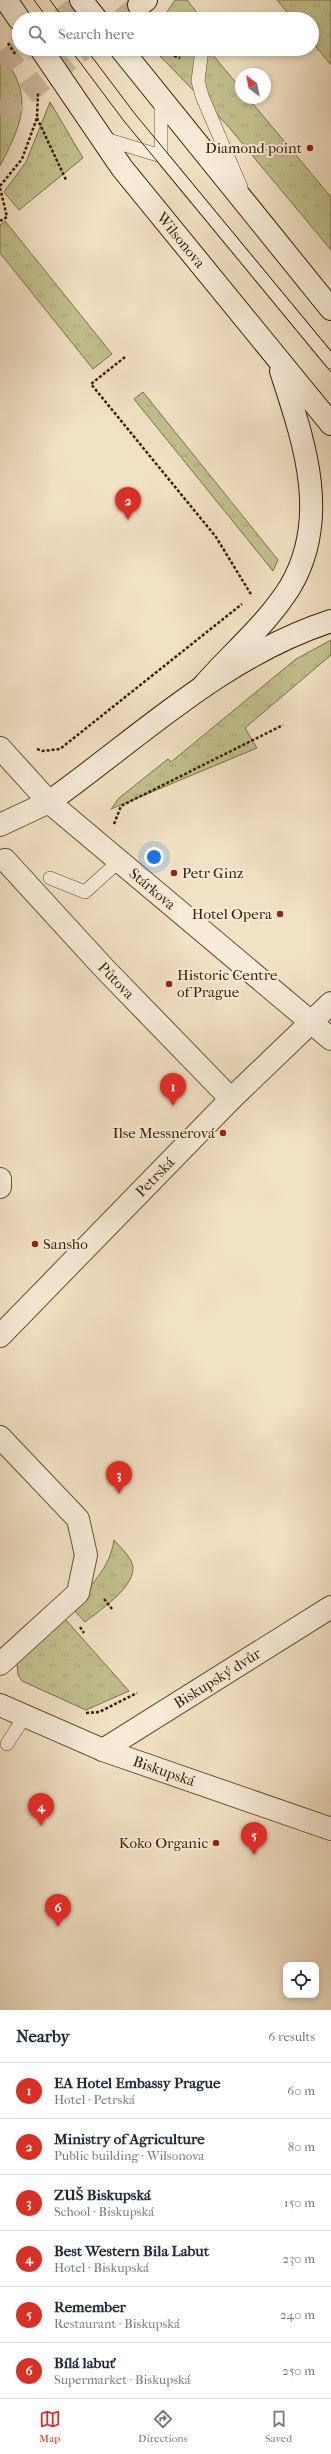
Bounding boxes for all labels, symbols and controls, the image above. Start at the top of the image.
search box [12,12,319,56]
icon: search [26,23,48,45]
text: Search here [58,25,134,43]
north arrow [235,68,271,104]
place label: Diamond point [205,139,303,157]
marker: Diamond point [305,143,315,153]
street label: Wilsonova [152,208,210,272]
pin: 2 [115,487,141,520]
your location [144,847,164,867]
street label: Stárkova [125,864,180,914]
place label: Petr Ginz [182,864,244,882]
marker: Petr Ginz [169,868,179,878]
place label: Hotel Opera [192,905,273,923]
marker: Hotel Opera [275,909,285,919]
street label: Půtova [94,958,139,1004]
place label: Historic Centre of Prague [177,966,278,1001]
marker: Historic Centre of Prague [164,979,174,989]
pin: 1 [160,1073,186,1106]
place label: Ilse Messnerová [113,1124,216,1142]
marker: Ilse Messnerová [218,1128,228,1138]
street label: Petrská [132,1153,179,1201]
place label: Sansho [43,1235,88,1253]
marker: Sansho [30,1239,40,1249]
pin: 3 [106,1461,132,1494]
street label: Biskupský dvůr [171,1644,265,1712]
street label: Biskupská [131,1752,198,1791]
pin: 4 [28,1793,54,1826]
pin: 5 [241,1822,267,1855]
place label: Koko Organic [119,1834,208,1852]
marker: Koko Organic [211,1838,221,1848]
pin: 6 [45,1894,71,1927]
map controls [283,1962,319,1998]
button: locate [283,1962,319,1998]
text: Nearby [16,2026,70,2046]
text: 6 results [268,2029,315,2044]
text: EA Hotel Embassy Prague [54,2074,220,2092]
text: 1 [27,2083,31,2098]
text: 60 m [287,2083,315,2098]
text: Hotel · Petrská [54,2092,135,2107]
text: Ministry of Agriculture [54,2130,205,2148]
text: 2 [26,2139,32,2154]
text: 80 m [288,2139,315,2154]
text: Public building · Wilsonova [54,2148,204,2163]
text: ZUŠ Biskupská [54,2186,151,2204]
text: 3 [26,2195,32,2210]
text: 150 m [284,2195,315,2210]
text: School · Biskupská [54,2204,154,2219]
text: Best Western Bila Labut [54,2242,209,2260]
text: 4 [25,2251,33,2266]
text: 230 m [282,2251,315,2266]
text: Hotel · Biskupská [54,2260,149,2275]
text: Remember [54,2298,126,2316]
text: 5 [26,2307,32,2322]
text: 240 m [280,2307,315,2322]
text: Restaurant · Biskupská [54,2316,180,2331]
text: Bílá labuť [54,2354,115,2372]
text: 6 [25,2363,33,2378]
text: 250 m [282,2363,315,2378]
text: Supermarket · Biskupská [54,2372,191,2387]
tab: Map [39,2408,61,2445]
tab: Directions [138,2408,188,2445]
tab: Saved [265,2408,292,2445]

